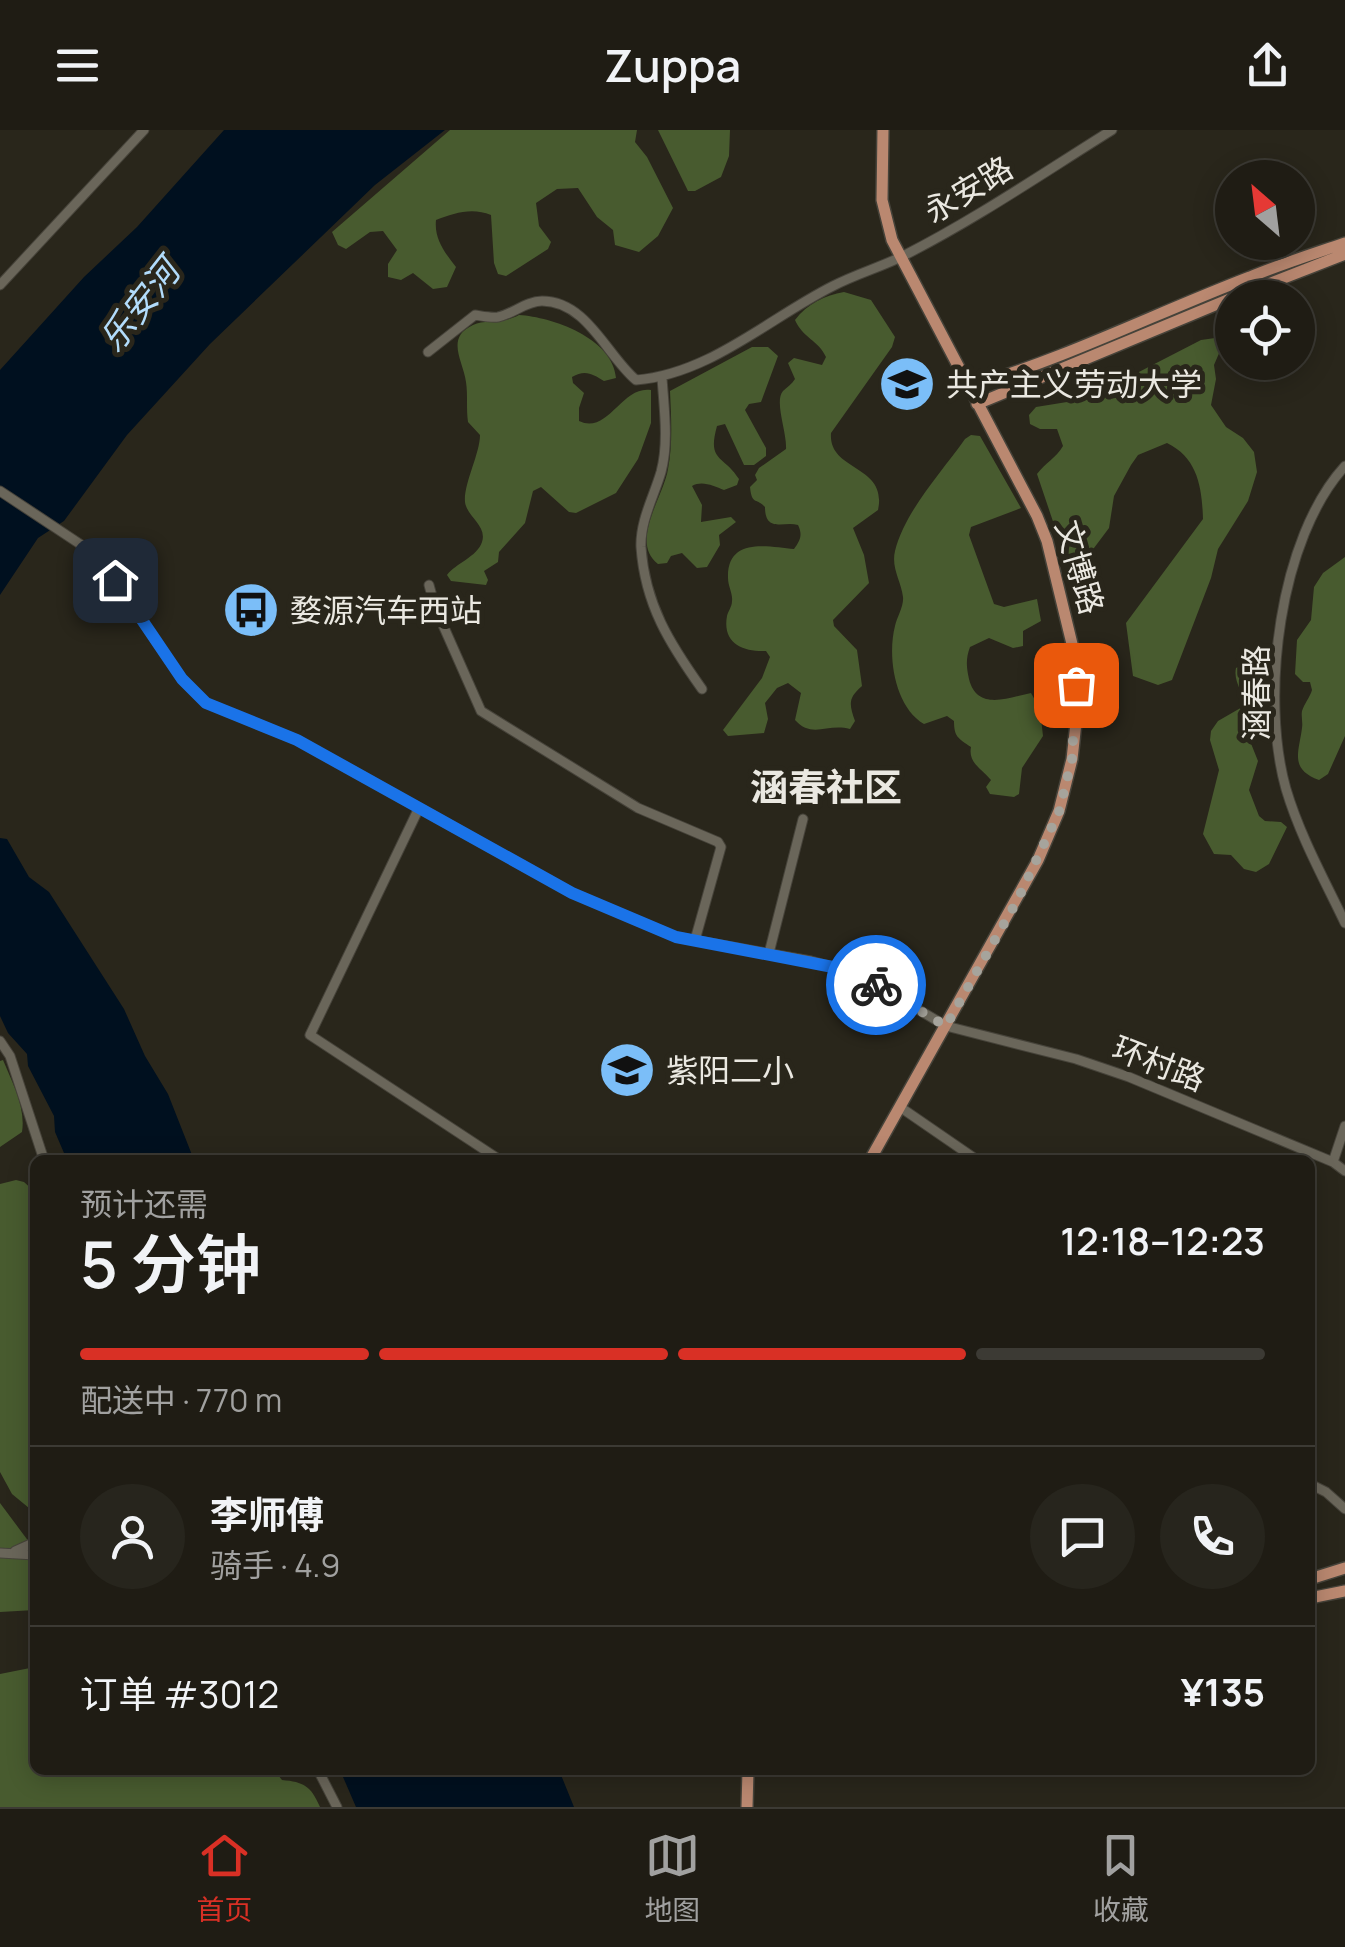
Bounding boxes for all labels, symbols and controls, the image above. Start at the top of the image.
text: Zuppa [604,34,741,96]
icon: menu [50,38,105,93]
icon: share [1240,38,1295,93]
street label: 永安路 [916,145,1020,233]
north arrow [1215,160,1315,260]
map controls [1215,160,1315,380]
water label: 乐安河 [88,244,194,361]
button: locate [1215,280,1315,380]
school or university icon: 共产主义劳动大学 [877,354,937,414]
place label: 共产主义劳动大学 [946,362,1202,406]
street label: 文博路 [1046,515,1114,619]
pin [73,538,158,623]
icon: home [88,553,143,608]
bus stop icon: 婺源汽车西站 [221,580,281,640]
place label: 婺源汽车西站 [290,588,482,632]
pin [1034,643,1119,728]
street label: 涵春路 [1234,645,1278,741]
icon: bag [1049,658,1104,713]
district label: 涵春社区 [750,760,902,812]
courier [826,935,926,1035]
icon: bike [849,958,904,1013]
street label: 环村路 [1106,1025,1212,1101]
school or university icon: 紫阳二小 [597,1040,657,1100]
place label: 紫阳二小 [666,1048,794,1092]
text: 预计还需 [80,1182,208,1226]
text: 12:18–12:23 [1060,1214,1265,1266]
text: 5 分钟 [80,1219,261,1308]
text: 配送中 · 770 m [80,1378,282,1422]
button: person [80,1484,185,1589]
button: chat [1030,1484,1135,1589]
button: phone [1160,1484,1265,1589]
text: 李师傅 [210,1488,324,1540]
text: 骑手 · 4.9 [210,1543,340,1587]
text: ¥135 [1181,1665,1265,1717]
text: 订单 #3012 [80,1667,279,1719]
tab: 首页 [196,1828,252,1928]
tab: 地图 [644,1828,701,1928]
tab: 收藏 [1093,1828,1149,1928]

